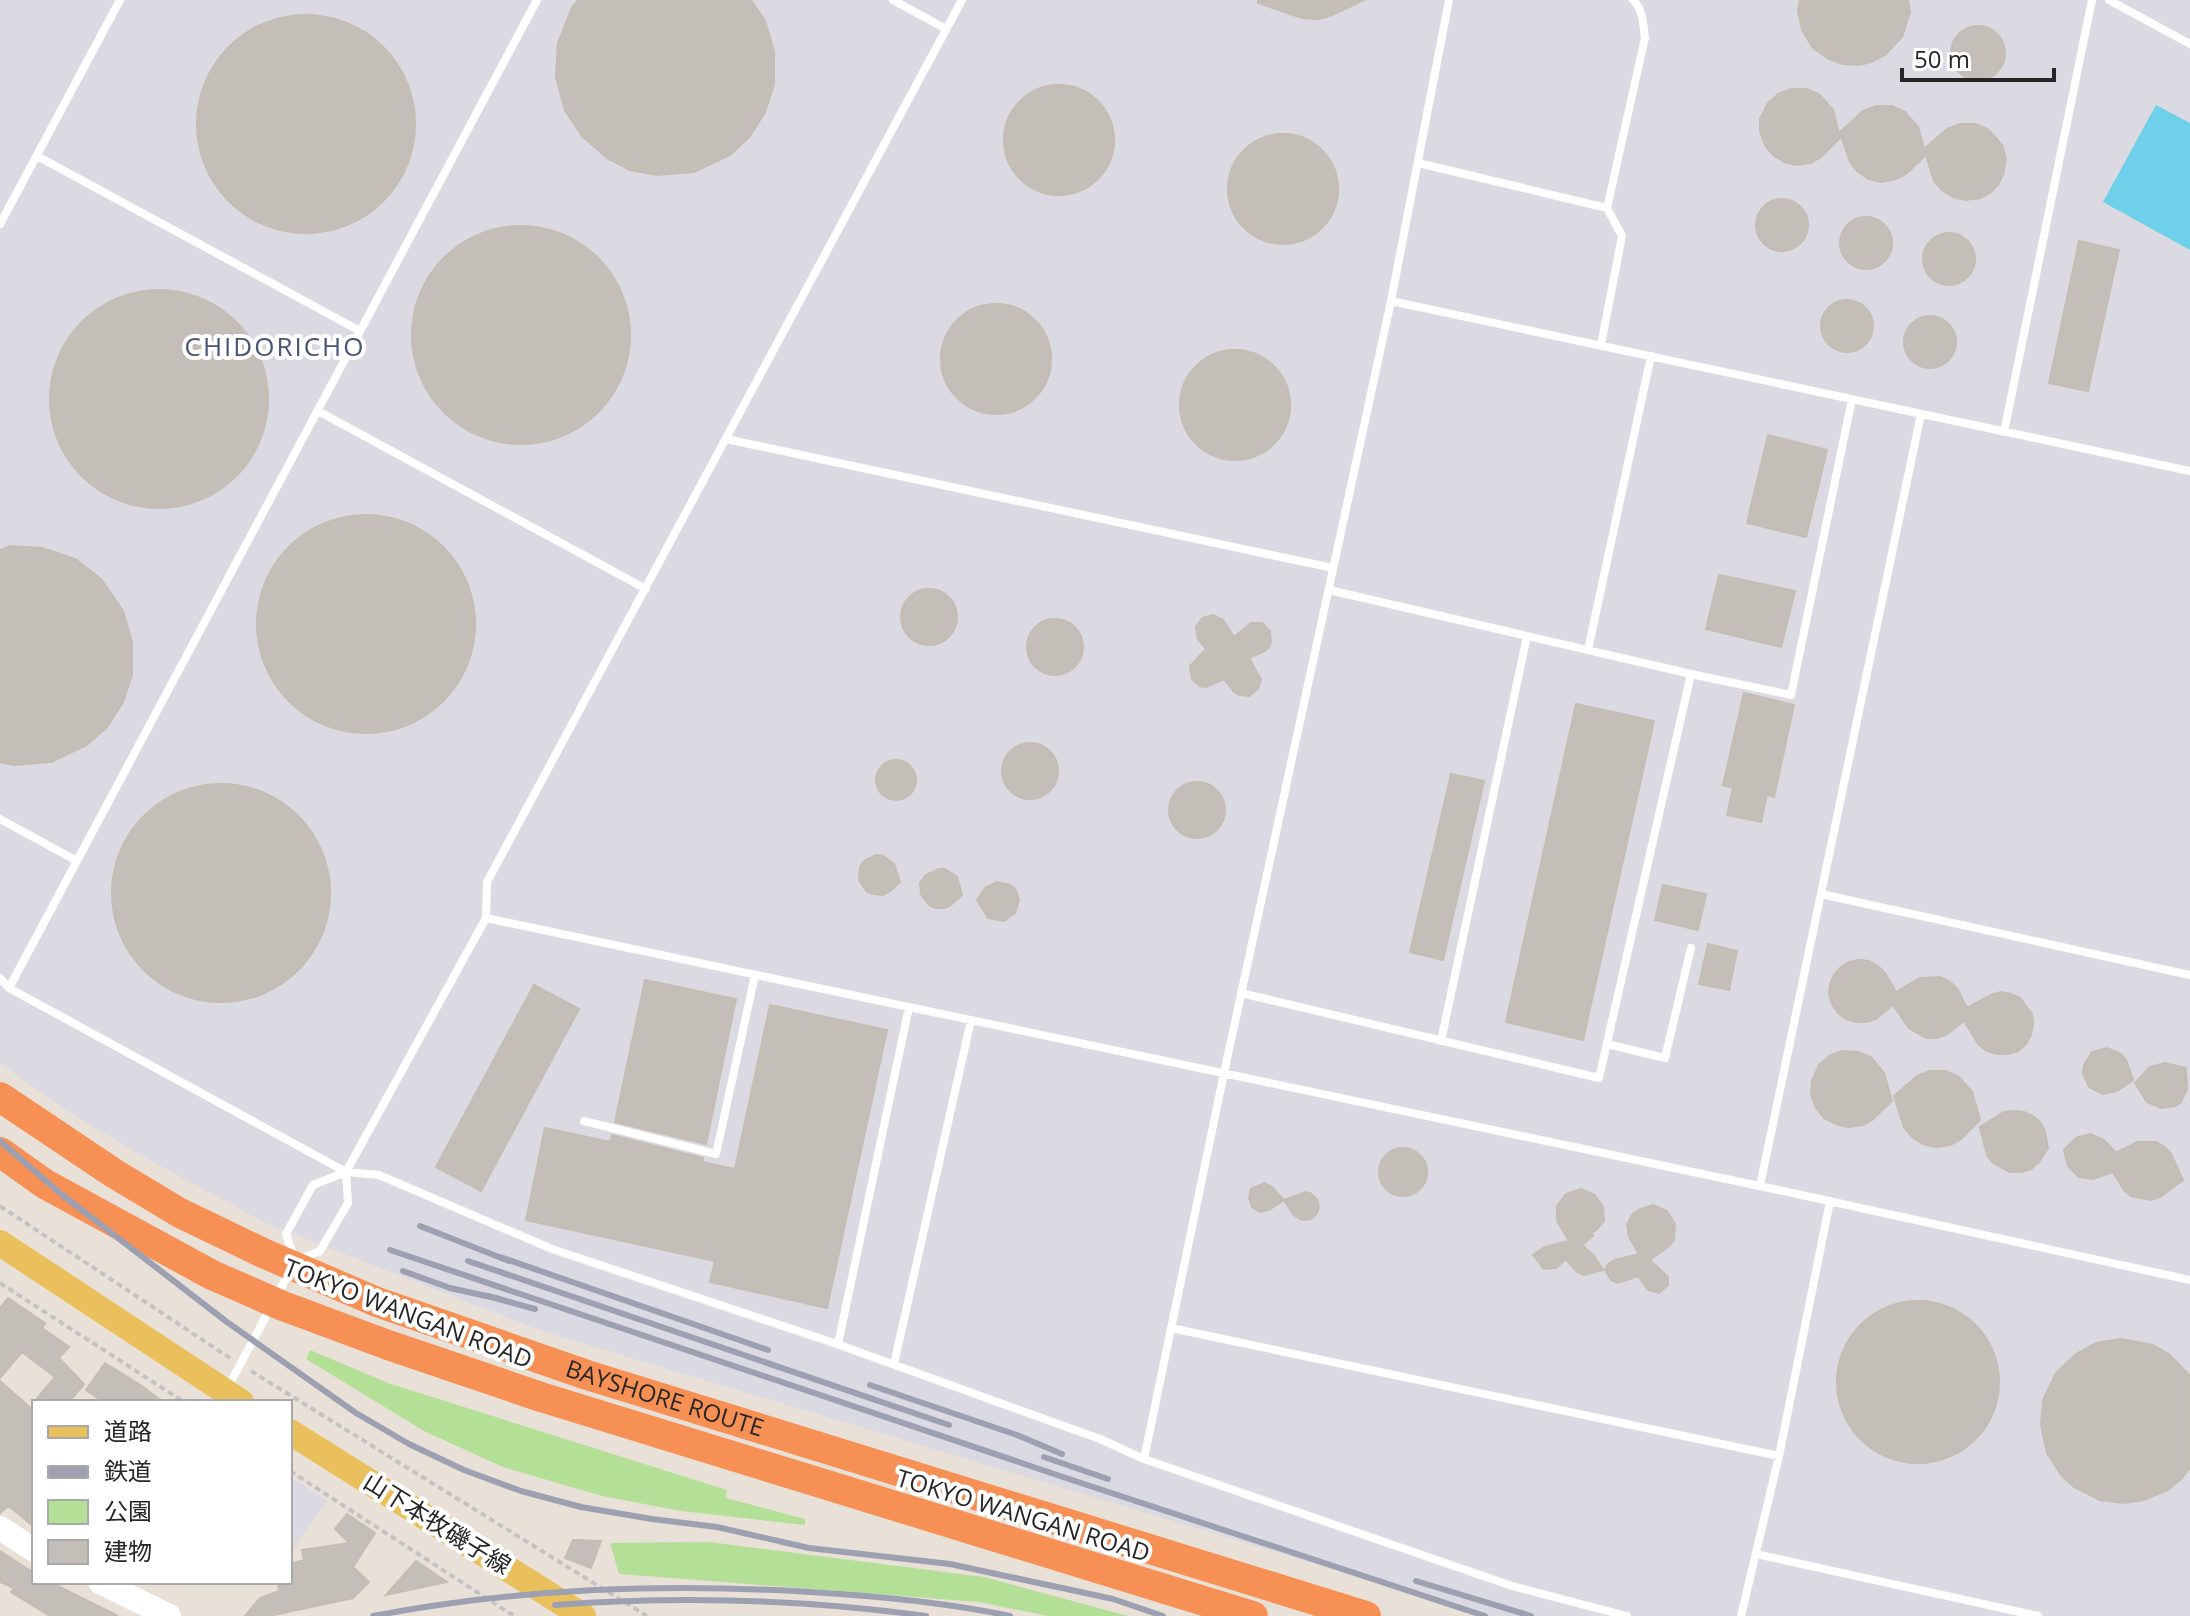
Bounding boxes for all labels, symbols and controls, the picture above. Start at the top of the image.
scale bar [1902,32,2054,82]
text: 50 m [1914,42,1970,75]
district label: CHIDORICHO [185,328,365,364]
street label: TOKYO WANGAN ROAD [280,1250,537,1375]
street label: BAYSHORE ROUTE [562,1351,768,1444]
legend [32,1400,292,1584]
text: 道路 [104,1414,152,1447]
text: 鉄道 [104,1454,152,1487]
street label: TOKYO WANGAN ROAD [893,1460,1154,1569]
street label: 山下本牧磯子線 [358,1464,518,1581]
text: 公園 [104,1494,152,1527]
text: 建物 [104,1534,152,1567]

